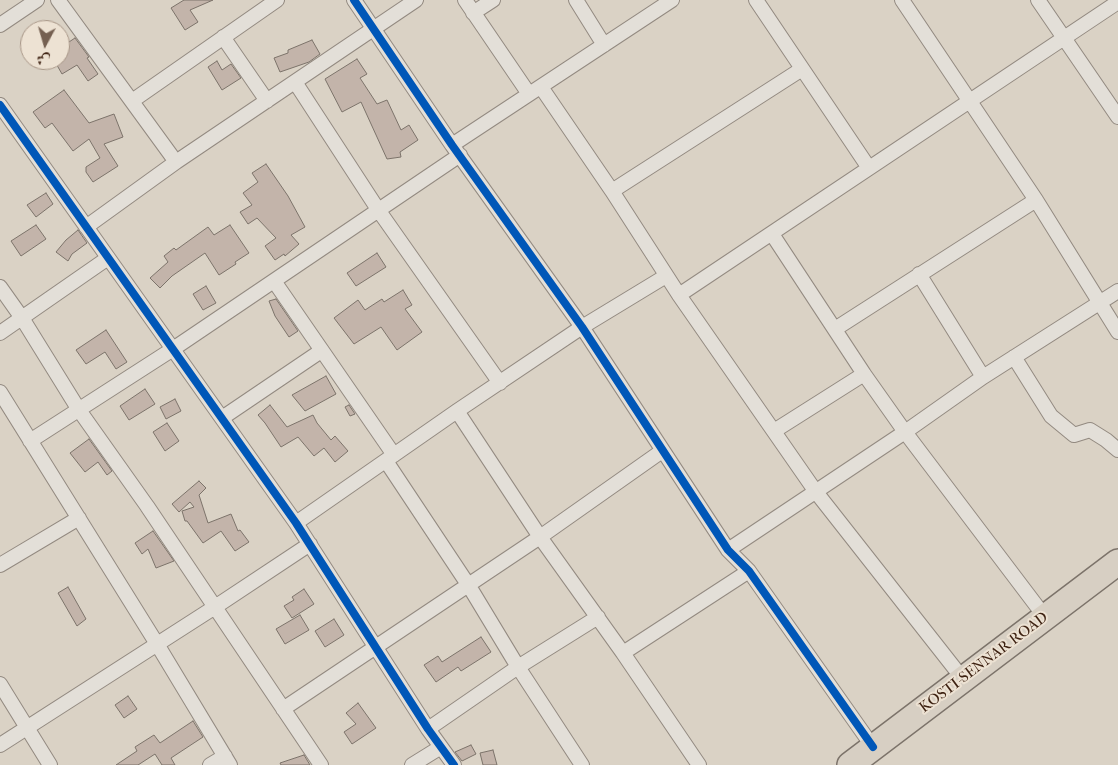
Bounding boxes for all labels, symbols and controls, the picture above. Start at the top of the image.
north arrow [20,20,70,70]
text: ش [36,50,51,69]
street label: KOSTI-SENNAR ROAD [916,609,1052,717]

